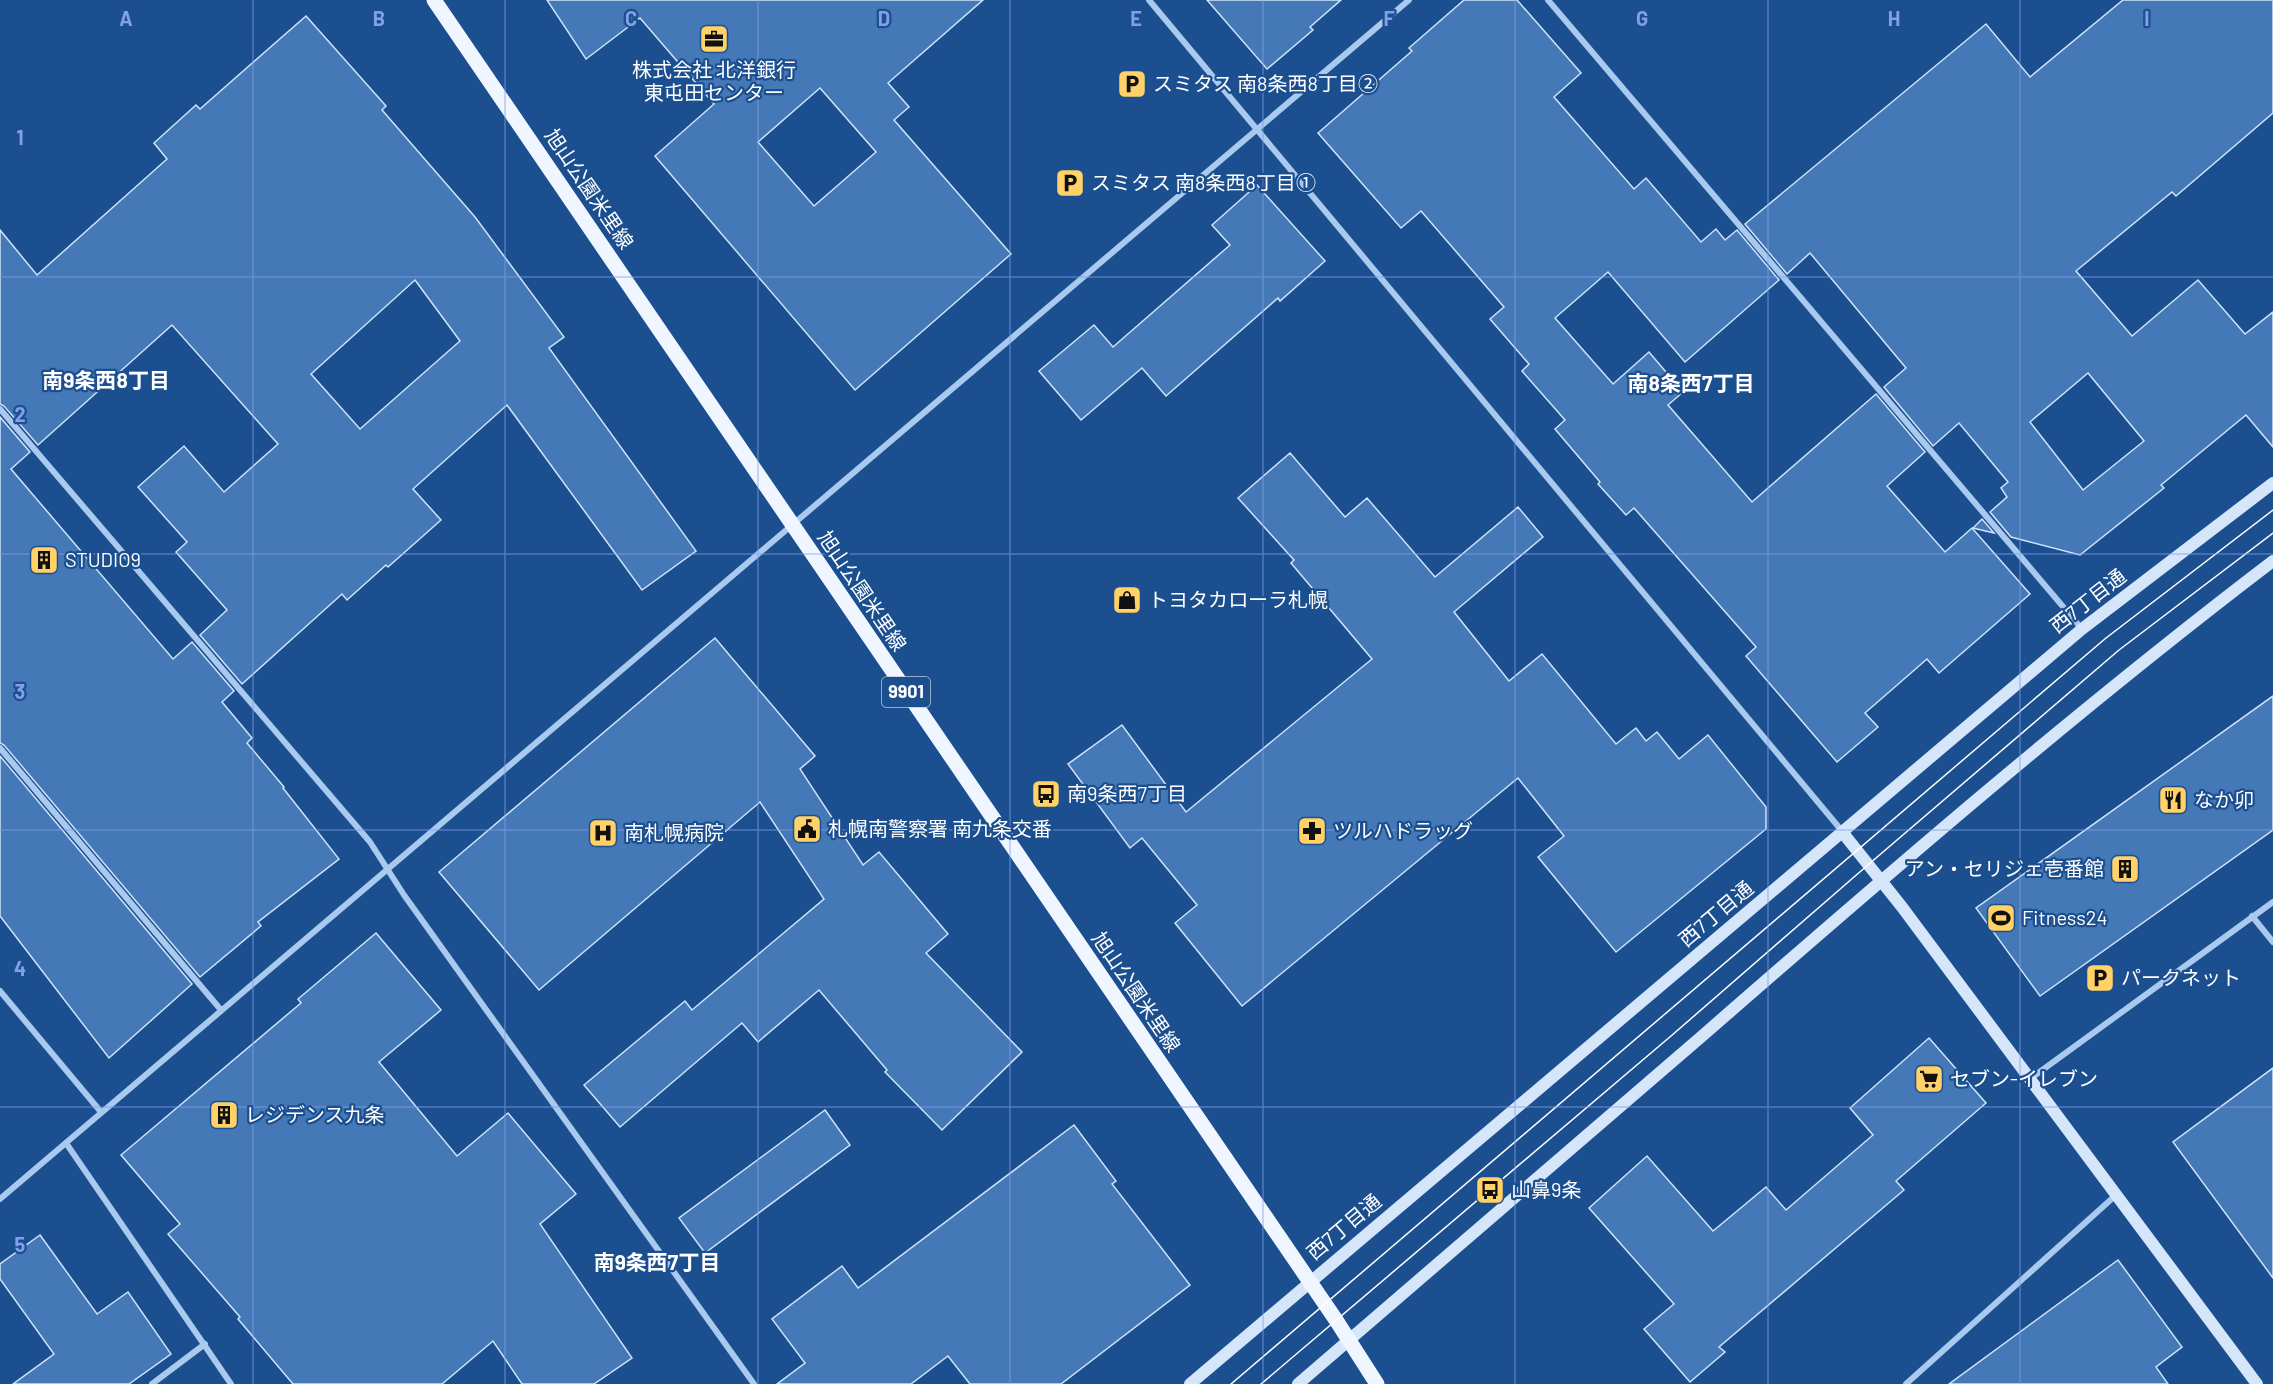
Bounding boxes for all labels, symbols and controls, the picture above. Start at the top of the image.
text: A [119,6,133,30]
text: B [373,6,385,30]
text: C [625,6,637,30]
text: D [878,6,890,30]
text: E [1130,6,1142,30]
text: F [1383,6,1395,30]
text: G [1636,6,1648,30]
text: H [1888,6,1900,30]
text: I [2144,6,2150,30]
office icon: 株式会社 北洋銀行 東屯田センター [698,23,730,55]
place label: 株式会社 北洋銀行 東屯田センター [632,57,796,104]
parking icon: スミタス 南8条西8丁目② [1116,68,1148,100]
place label: スミタス 南8条西8丁目② [1153,71,1378,95]
street label: 旭山公園米里線 [541,124,639,253]
text: 1 [16,125,24,149]
parking icon: スミタス 南8条西8丁目① [1054,167,1086,199]
place label: スミタス 南8条西8丁目① [1091,170,1316,194]
district label: 南9条西8丁目 [42,367,170,392]
district label: 南8条西7丁目 [1628,370,1754,395]
text: 2 [14,402,26,426]
street label: 旭山公園米里線 [814,526,912,655]
building icon: STUDIO9 [28,544,60,576]
place label: STUDIO9 [65,547,141,571]
street label: 西7丁目通 [2045,563,2130,637]
shop icon: トヨタカローラ札幌 [1111,584,1143,616]
place label: トヨタカローラ札幌 [1148,587,1328,611]
road number: 9901 [882,677,930,707]
text: 3 [15,679,25,703]
bus stop icon: 南9条西7丁目 [1030,778,1062,810]
place label: 南9条西7丁目 [1067,781,1187,805]
restaurant icon: なか卯 [2157,784,2189,816]
place label: なか卯 [2194,787,2254,811]
public building icon: 札幌南警察署 南九条交番 [791,813,823,845]
pharmacy icon: ツルハドラッグ [1296,815,1328,847]
place label: 札幌南警察署 南九条交番 [828,816,1052,840]
hospital icon: 南札幌病院 [587,817,619,849]
place label: ツルハドラッグ [1333,818,1473,842]
place label: 南札幌病院 [624,820,724,844]
building icon: アン・セリジェ壱番館 [2109,853,2141,885]
place label: アン・セリジェ壱番館 [1905,856,2104,880]
street label: 西7丁目通 [1673,875,1757,951]
sports icon: Fitness24 [1985,902,2017,934]
place label: Fitness24 [2022,905,2108,929]
street label: 旭山公園米里線 [1088,927,1186,1056]
text: 4 [14,956,26,980]
parking icon: パークネット [2084,962,2116,994]
place label: パークネット [2121,965,2241,989]
supermarket icon: セブン-イレブン [1913,1063,1945,1095]
place label: セブン-イレブン [1950,1066,2098,1090]
building icon: レジデンス九条 [208,1099,240,1131]
place label: レジデンス九条 [245,1102,385,1126]
bus stop icon: 山鼻9条 [1474,1174,1506,1206]
place label: 山鼻9条 [1511,1177,1581,1201]
street label: 西7丁目通 [1301,1188,1385,1264]
text: 5 [15,1232,26,1256]
district label: 南9条西7丁目 [594,1249,720,1274]

